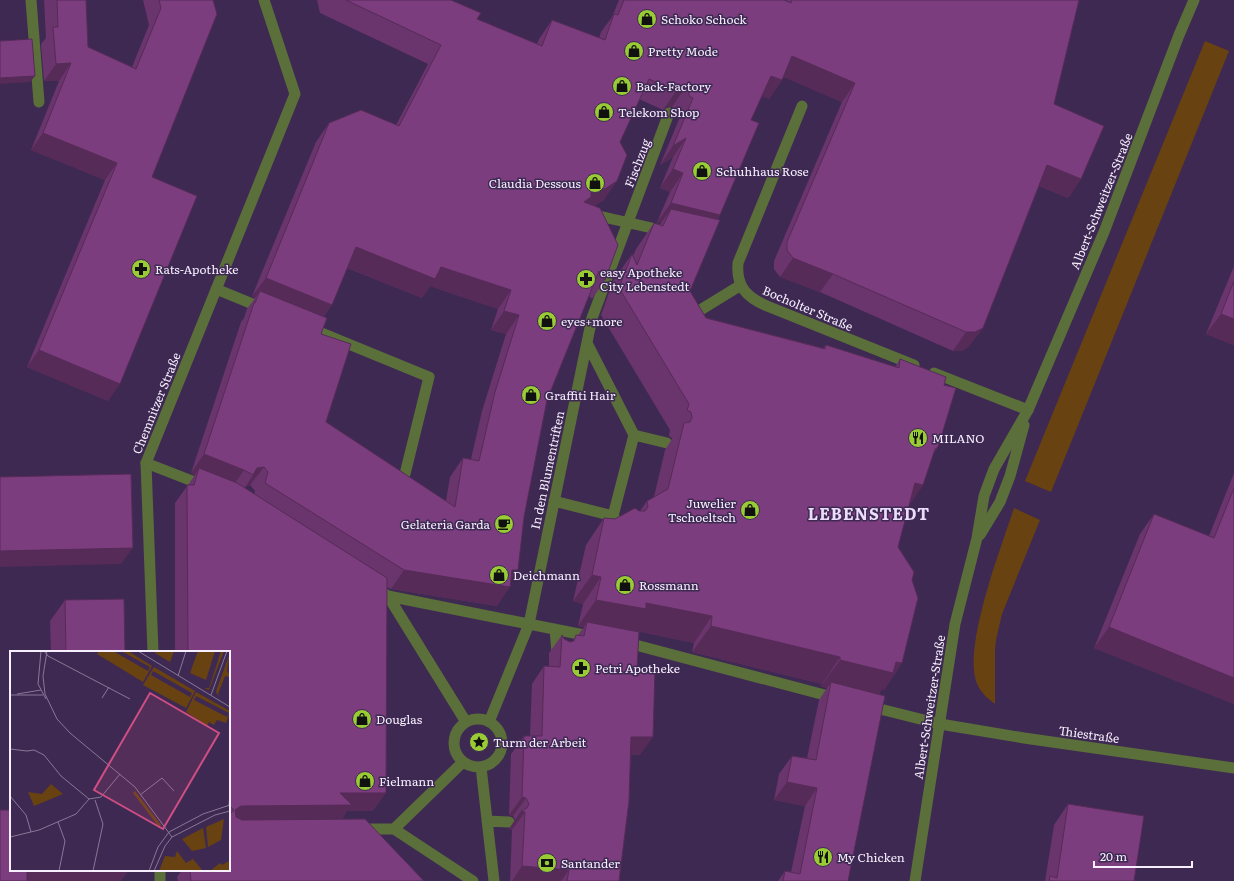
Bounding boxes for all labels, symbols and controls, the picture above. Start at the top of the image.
shop icon: Schoko Schock [636,8,658,30]
place label: Schoko Schock [661,10,747,28]
shop icon: Pretty Mode [623,40,645,62]
place label: Pretty Mode [648,42,718,60]
shop icon: Back-Factory [611,75,633,97]
place label: Back-Factory [636,77,711,95]
shop icon: Telekom Shop [593,101,615,123]
place label: Telekom Shop [618,103,700,121]
street label: Albert-Schweitzer-Straße [1065,130,1137,272]
street label: Fischzug [620,136,655,190]
shop icon: Schuhhaus Rose [691,160,713,182]
place label: Schuhhaus Rose [716,162,809,180]
shop icon: Claudia Dessous [584,172,606,194]
place label: Claudia Dessous [489,174,582,192]
pharmacy icon: Rats-Apotheke [130,258,152,280]
place label: Rats-Apotheke [155,260,239,278]
place label: easy Apotheke City Lebenstedt [600,263,689,295]
pharmacy icon: easy Apotheke City Lebenstedt [575,268,597,290]
street label: Bocholter Straße [760,281,856,335]
shop icon: eyes+more [536,310,558,332]
place label: eyes+more [561,312,622,330]
street label: Chemnitzer Straße [127,349,185,457]
shop icon: Graffiti Hair [520,384,542,406]
place label: Graffiti Hair [545,386,616,404]
street label: In den Blumentriften [526,409,568,531]
restaurant icon: MILANO [907,427,929,449]
place label: MILANO [932,429,984,447]
place label: Juwelier Tschoeltsch [668,494,736,526]
shop icon: Juwelier Tschoeltsch [739,499,761,521]
district label: LEBENSTEDT [808,501,930,525]
cafe icon: Gelateria Garda [493,513,515,535]
place label: Gelateria Garda [401,515,491,533]
shop icon: Deichmann [488,564,510,586]
place label: Deichmann [513,566,580,584]
shop icon: Rossmann [614,574,636,596]
place label: Rossmann [639,576,699,594]
street label: Albert-Schweitzer-Straße [909,634,949,780]
inset map [10,651,230,871]
pharmacy icon: Petri Apotheke [570,657,592,679]
place label: Petri Apotheke [595,659,680,677]
shop icon: Douglas [351,708,373,730]
place label: Douglas [376,710,423,728]
street label: Thiestraße [1057,721,1121,747]
place icon: Turm der Arbeit [468,731,490,753]
place label: Turm der Arbeit [493,733,587,751]
shop icon: Fielmann [354,770,376,792]
place label: Fielmann [379,772,434,790]
scale bar [1094,843,1192,869]
restaurant icon: My Chicken [812,846,834,868]
text: 20 m [1100,847,1127,865]
place label: My Chicken [837,848,905,866]
bank icon: Santander [536,852,558,874]
place label: Santander [561,854,620,872]

